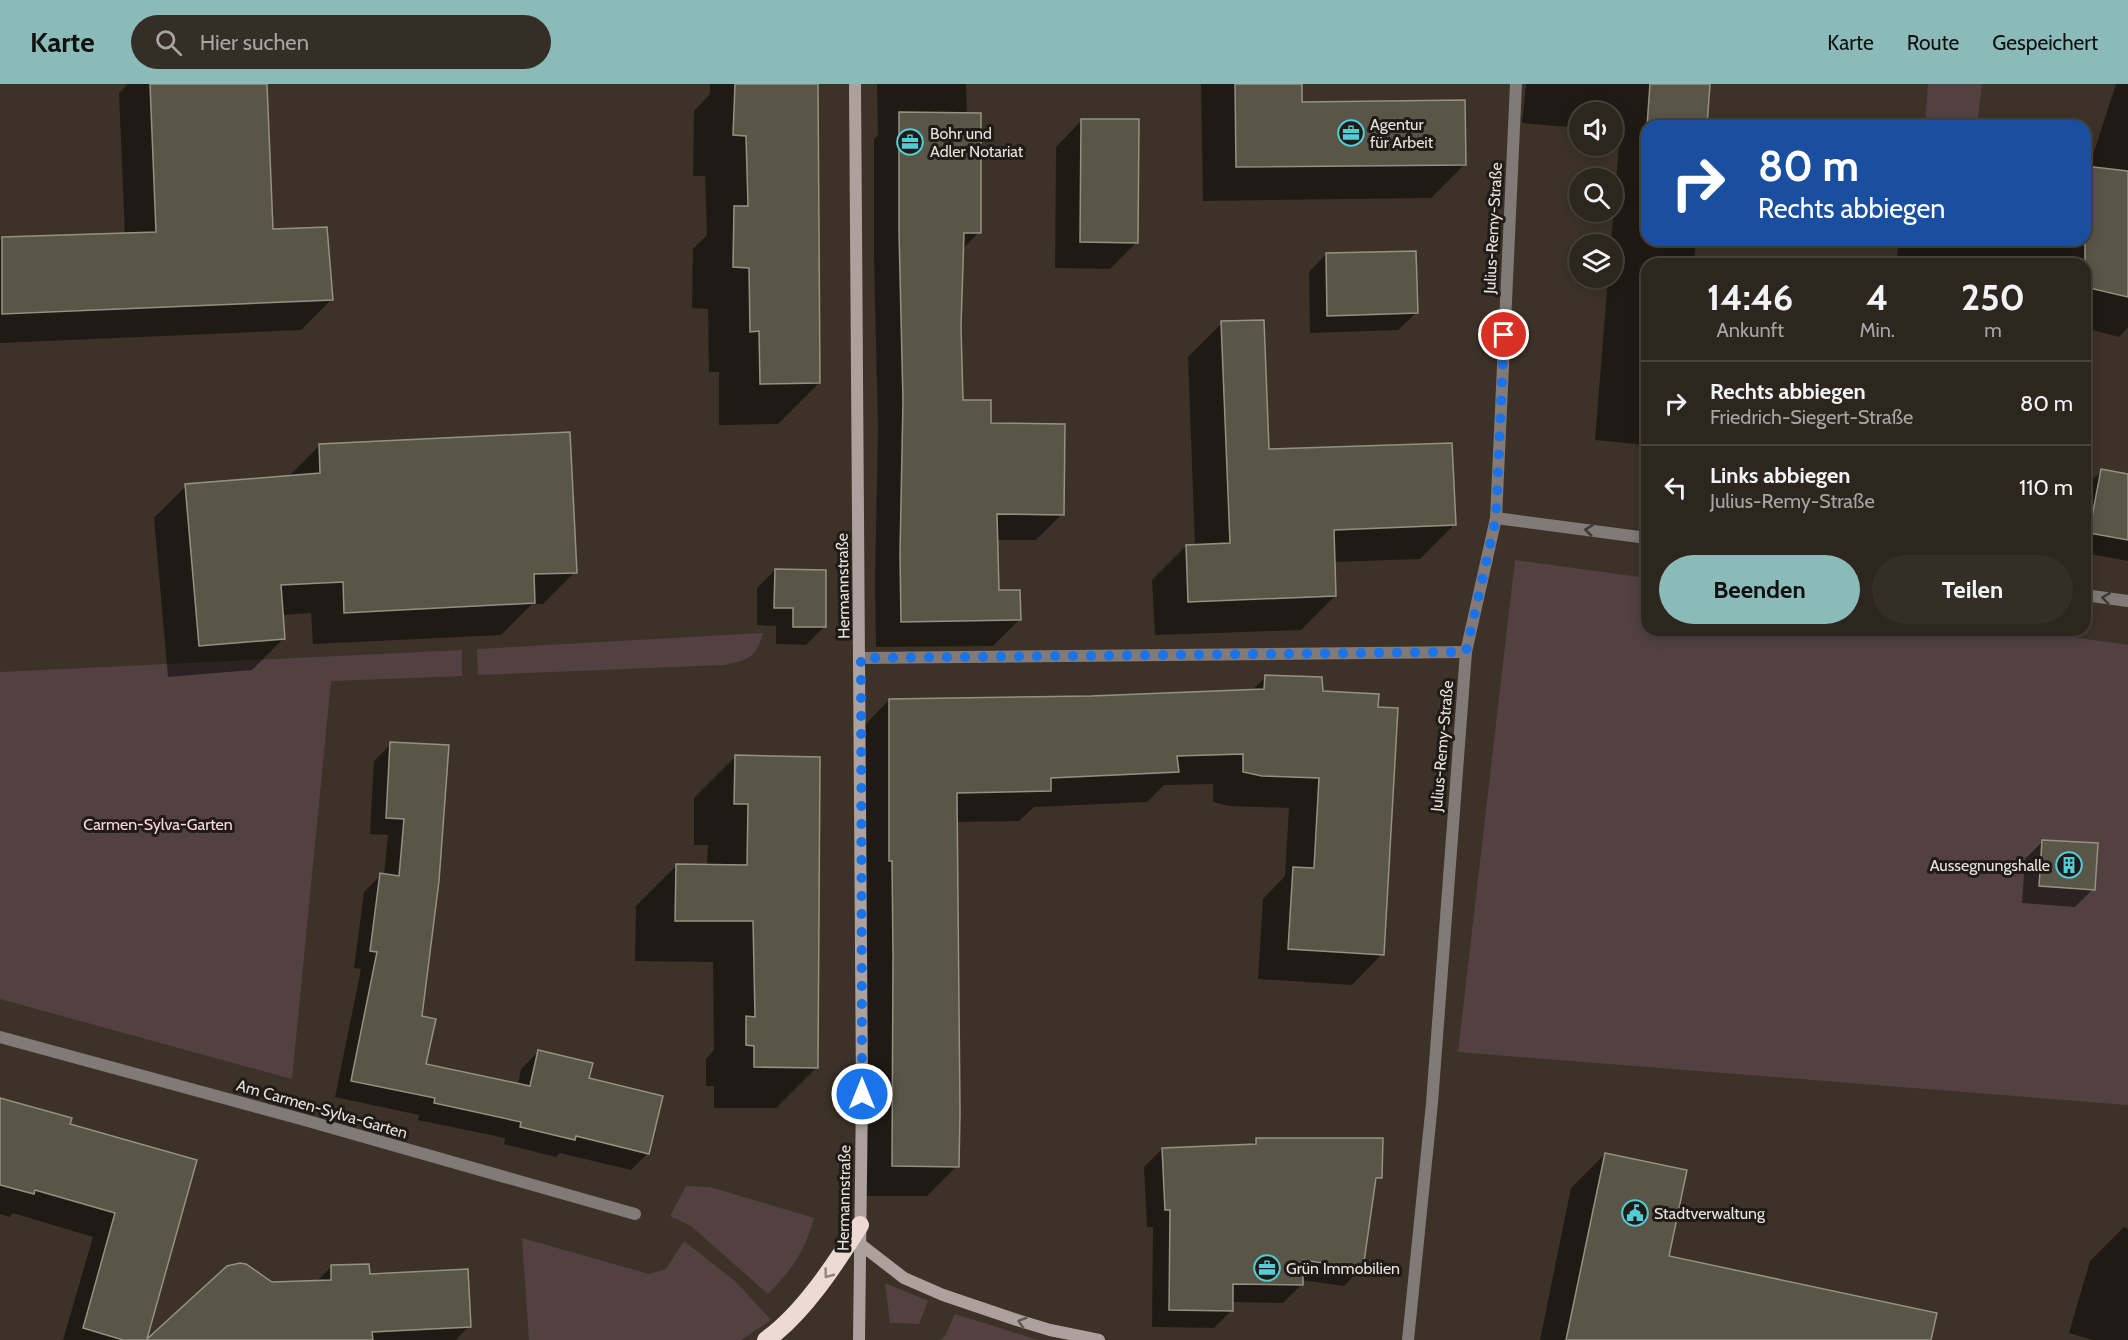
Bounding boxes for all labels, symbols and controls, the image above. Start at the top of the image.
search box [131,15,551,69]
text: Karte [30,25,95,59]
icon: search [152,26,185,59]
text: Hier suchen [200,29,309,56]
text: Karte [1827,30,1874,55]
text: Route [1907,30,1959,55]
text: Gespeichert [1992,30,2098,55]
map controls [1569,102,1623,288]
button: sound [1569,102,1623,156]
place label: Agentur für Arbeit [1370,115,1434,152]
office icon: Agentur für Arbeit [1336,118,1366,148]
place label: Bohr und Adler Notariat [930,124,1024,161]
office icon: Bohr und Adler Notariat [895,127,925,157]
text: 80 m [1758,140,1859,192]
icon: right [1659,144,1737,222]
street label: Julius-Remy-Straße [1480,162,1506,295]
button: search [1569,168,1623,222]
text: Rechts abbiegen [1758,192,1945,225]
button: layers [1569,234,1623,288]
text: 14:46 [1707,275,1793,319]
text: 4 [1866,275,1888,319]
text: 250 [1961,275,2025,319]
pin [1478,309,1529,360]
icon: arrive [1487,318,1520,351]
text: Ankunft [1717,318,1784,342]
text: Min. [1859,318,1895,342]
text: m [1984,318,2002,342]
text: Rechts abbiegen [1710,378,1866,405]
icon: right [1659,387,1692,420]
text: 80 m [2020,390,2073,417]
text: Friedrich-Siegert-Straße [1710,405,1913,429]
text: Links abbiegen [1710,462,1850,489]
icon: left [1659,471,1692,504]
text: 110 m [2019,474,2073,501]
text: Julius-Remy-Straße [1710,489,1875,513]
one-way arrow [1584,525,1594,537]
street label: Hermannstraße [833,533,853,639]
button: Beenden [1659,555,1860,624]
button: Teilen [1872,555,2073,624]
one-way arrow [2102,592,2111,605]
street label: Julius-Remy-Straße [1427,680,1457,813]
park label: Carmen-Sylva-Garten [83,815,233,834]
building icon: Aussegnungshalle [2054,850,2084,880]
place label: Aussegnungshalle [1930,856,2050,875]
position arrow [830,1062,894,1126]
street label: Am Carmen-Sylva-Garten [234,1075,410,1143]
street label: Hermannstraße [834,1145,854,1251]
public building icon: Stadtverwaltung [1620,1198,1650,1228]
place label: Stadtverwaltung [1654,1204,1766,1223]
office icon: Grün Immobilien [1252,1253,1282,1283]
place label: Grün Immobilien [1286,1259,1400,1278]
one-way arrow [824,1267,835,1278]
one-way arrow [1017,1317,1028,1329]

